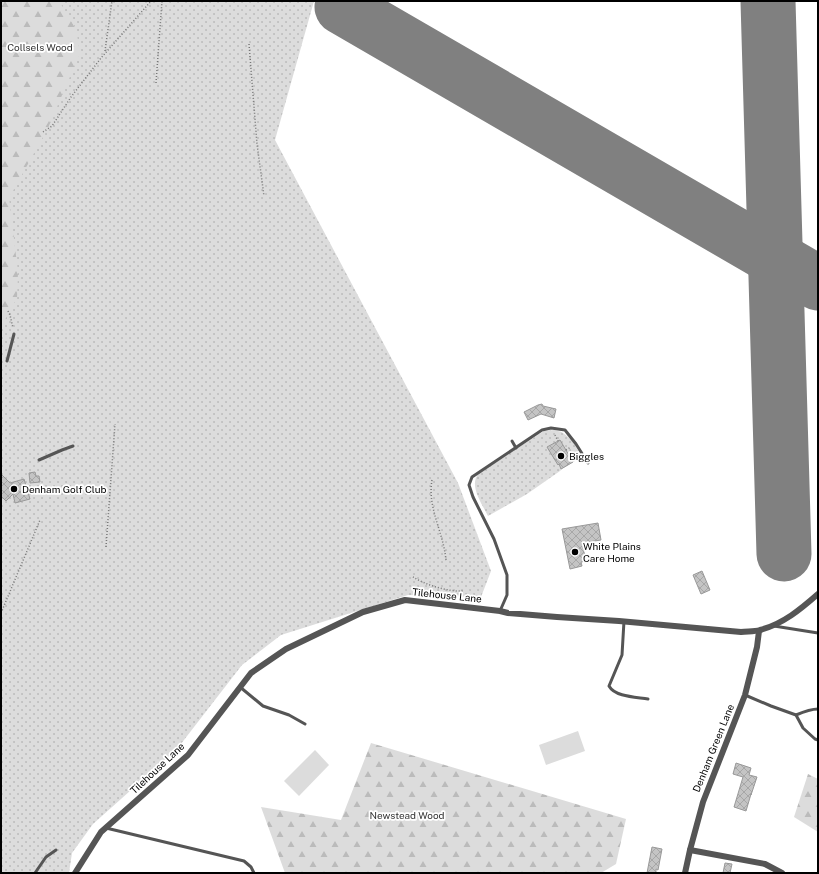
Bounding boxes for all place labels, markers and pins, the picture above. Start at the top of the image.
place label: Biggles [569,450,604,462]
marker: Biggles [556,451,566,461]
place label: Denham Golf Club [22,483,107,495]
marker: Denham Golf Club [9,484,19,494]
place label: White Plains Care Home [583,540,641,564]
marker: White Plains Care Home [570,547,580,557]

